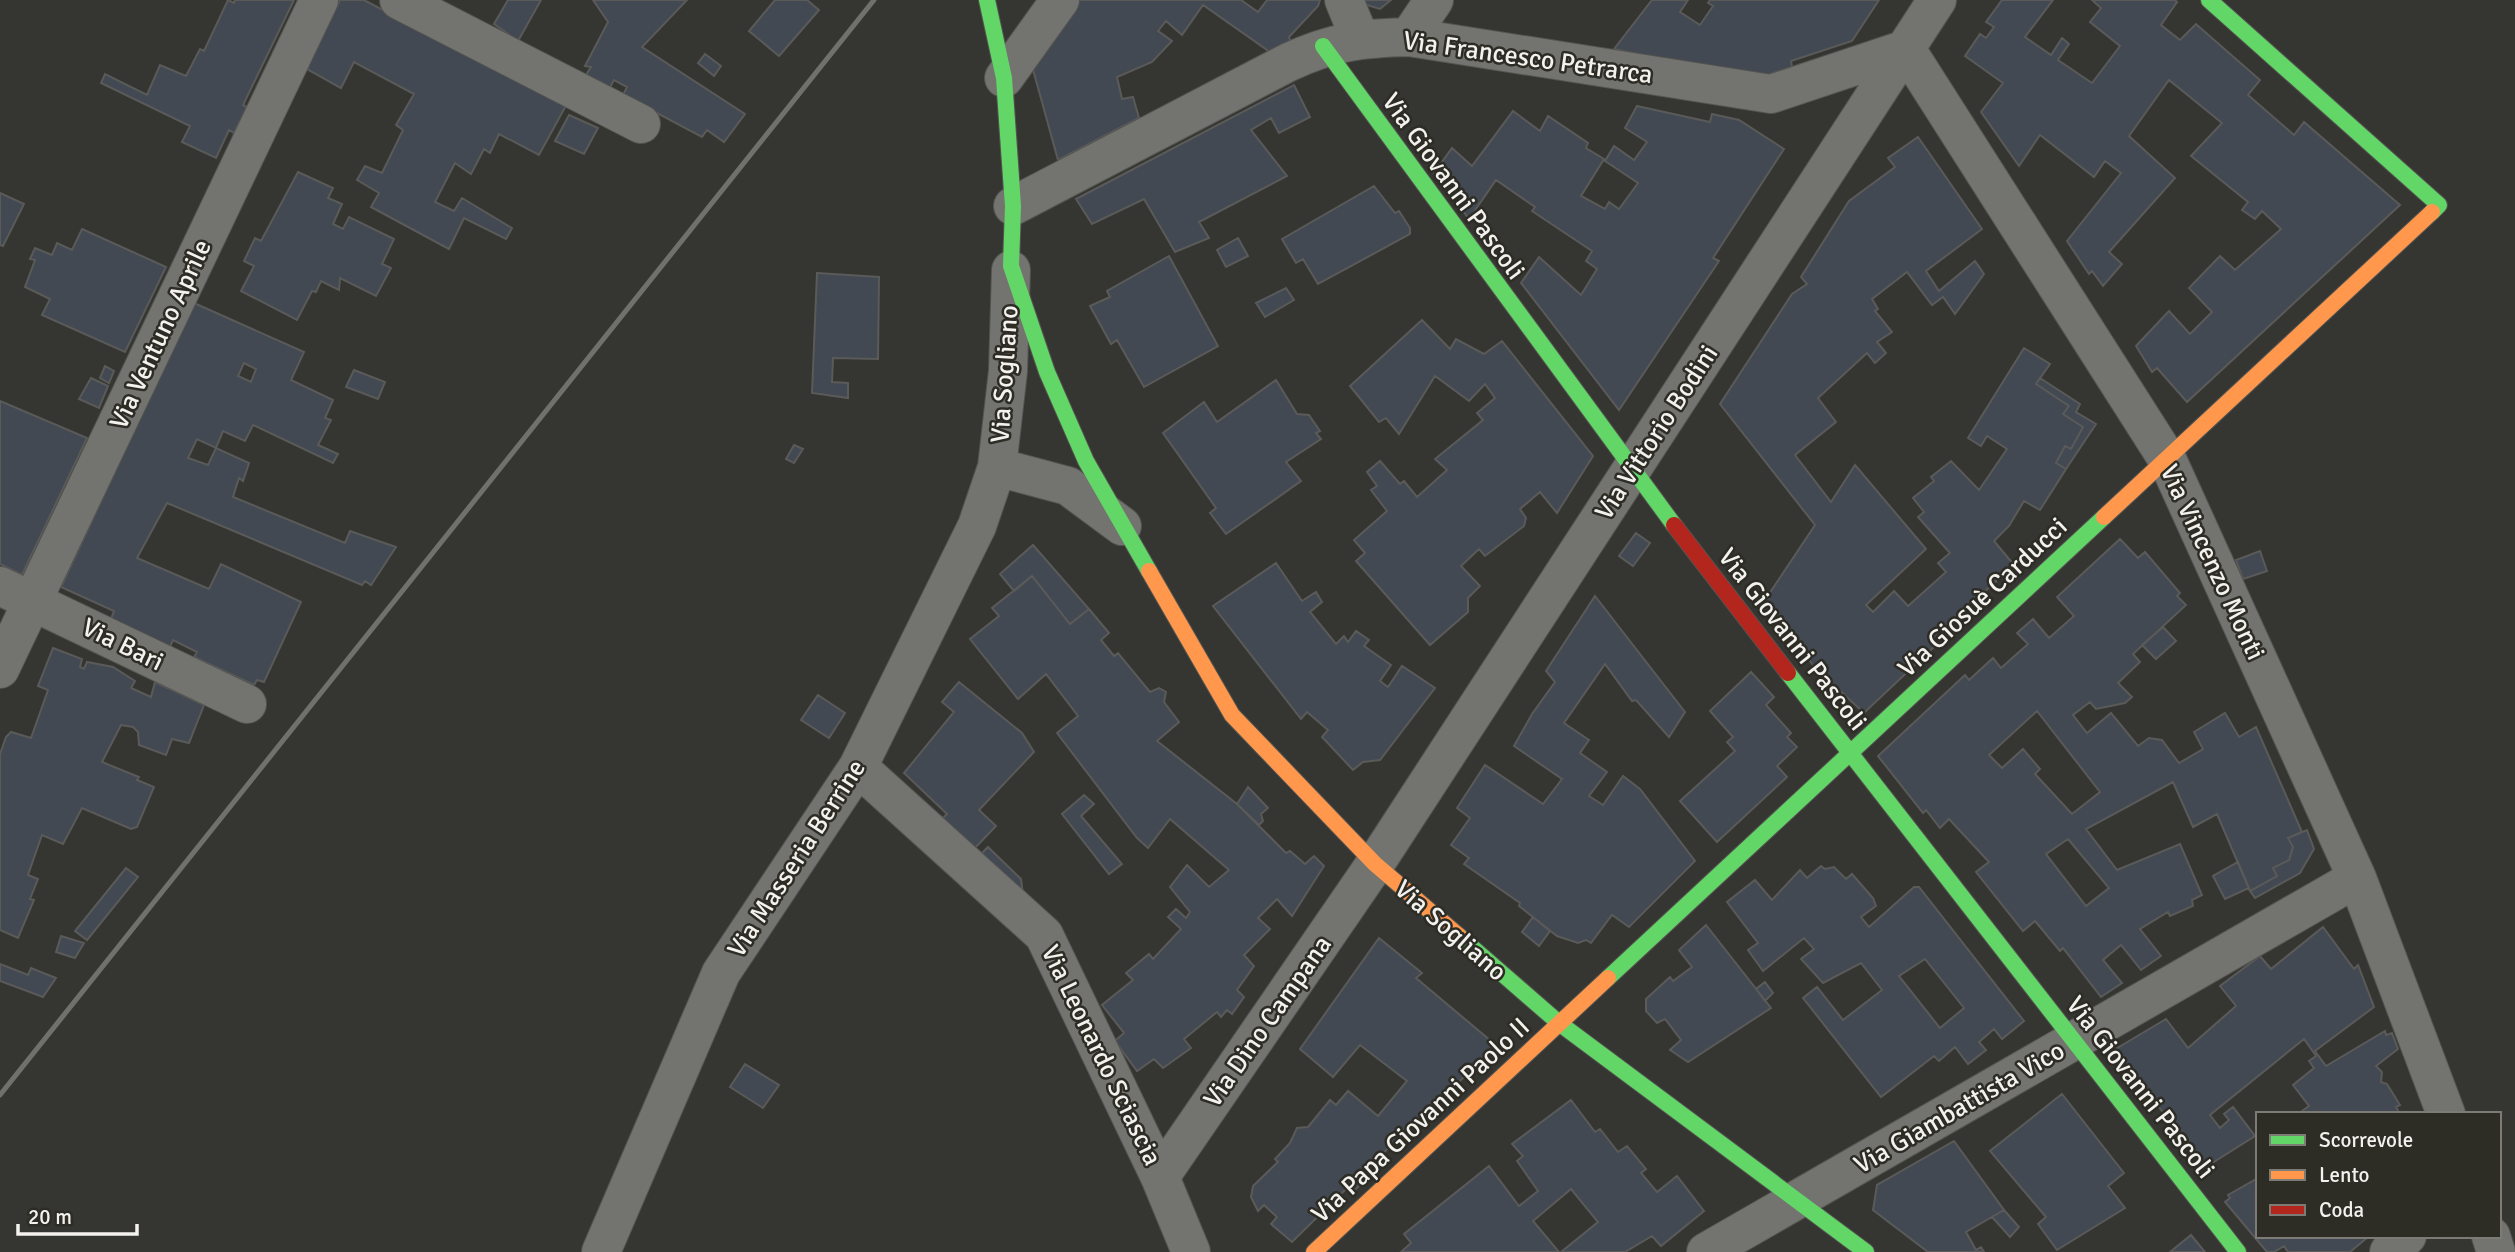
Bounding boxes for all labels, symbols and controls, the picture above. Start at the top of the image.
street label: Via Francesco Petrarca [1401,25,1655,91]
street label: Via Giovanni Pascoli [1375,87,1532,286]
street label: Via Ventuno Aprile [103,235,219,434]
street label: Via Sogliano [984,304,1026,444]
street label: Via Vittorio Bodini [1588,339,1725,526]
street label: Via Vincenzo Monti [2153,460,2271,665]
street label: Via Giosuè Carducci [1891,511,2074,684]
street label: Via Giovanni Pascoli [1711,542,1873,737]
street label: Via Bari [77,611,169,678]
street label: Via Masseria Berrine [721,754,873,963]
street label: Via Sogliano [1388,873,1513,988]
street label: Via Dino Campana [1197,930,1339,1113]
street label: Via Leonardo Sciascia [1034,940,1168,1171]
street label: Via Giovanni Pascoli [2059,990,2221,1185]
street label: Via Papa Giovanni Paolo II [1305,1011,1536,1230]
street label: Via Giambattista Vico [1849,1035,2070,1181]
legend [2256,1112,2501,1238]
text: Scorrevole [2319,1127,2413,1153]
text: Lento [2319,1162,2369,1188]
scale bar [18,1192,136,1236]
text: Coda [2319,1197,2364,1223]
text: 20 m [28,1204,72,1230]

